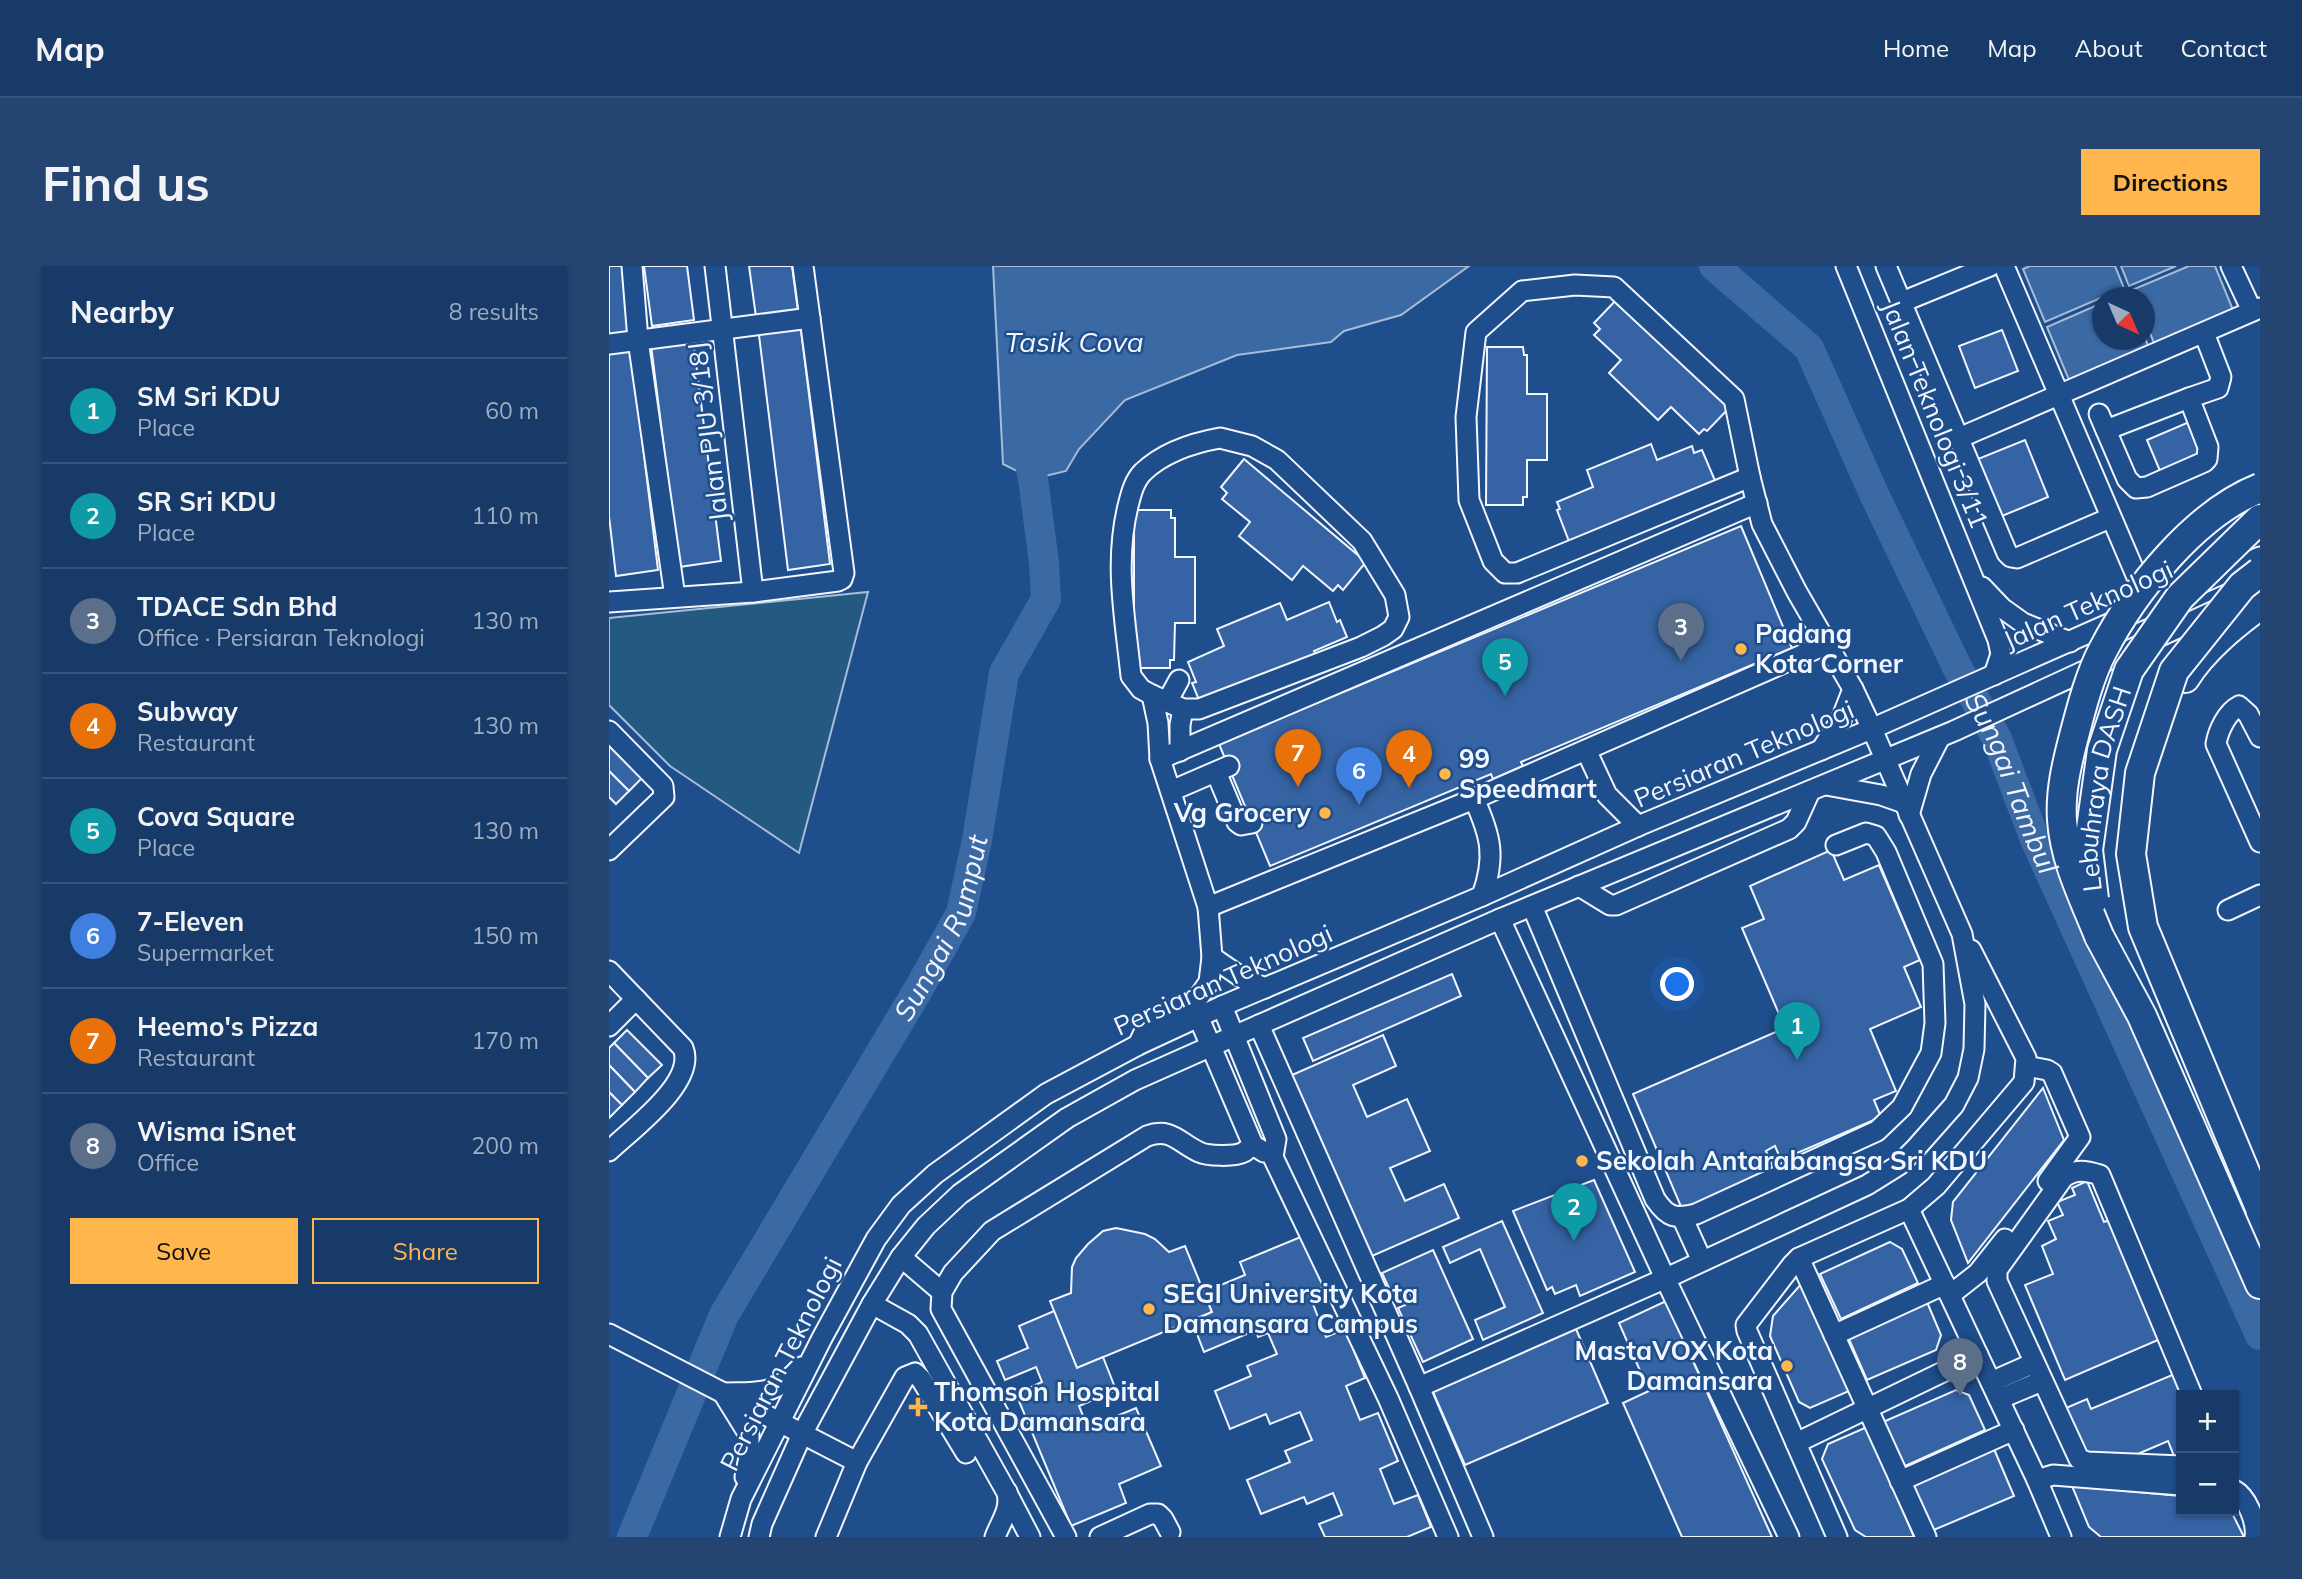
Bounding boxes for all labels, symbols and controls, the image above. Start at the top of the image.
text: Map [35,28,105,69]
text: Home [1883,33,1949,63]
text: Map [1987,33,2037,63]
text: About [2075,33,2143,63]
text: Contact [2181,33,2267,63]
button: Directions [2081,149,2260,215]
text: Find us [42,152,210,213]
north arrow [2092,287,2155,350]
text: Nearby [70,293,174,331]
street label: Jalan Teknologi 3/11 [1875,295,1996,533]
text: 8 results [449,297,539,326]
water label: Tasik Cova [1004,324,1144,359]
street label: Jalan PJU 3/18J [680,341,735,524]
text: SM Sri KDU [137,380,281,413]
text: 1 [86,396,100,425]
text: 60 m [485,396,539,425]
text: Place [137,413,195,442]
text: SR Sri KDU [137,485,276,518]
text: 2 [86,501,100,530]
text: 110 m [471,501,539,530]
text: Place [137,518,195,547]
street label: Jalan Teknologi [1998,552,2178,657]
text: TDACE Sdn Bhd [137,590,337,623]
pin: 3 [1658,603,1704,661]
text: 3 [86,606,100,635]
text: 130 m [471,606,539,635]
place label: Padang Kota Corner [1755,617,1904,680]
text: Office · Persiaran Teknologi [137,623,425,652]
pin: 5 [1482,638,1528,696]
marker: Padang Kota Corner [1733,641,1749,657]
street label: Lebuhraya DASH [2071,682,2138,894]
water label: Sungai Tambul [1958,686,2066,879]
street label: Persiaran Teknologi [1629,692,1859,815]
text: Subway [137,695,238,728]
text: 4 [86,711,100,740]
text: 130 m [471,711,539,740]
text: Restaurant [137,728,255,757]
pin: 7 [1275,729,1321,787]
pin: 4 [1386,730,1432,788]
place label: 99 Speedmart [1459,742,1597,805]
pin: 6 [1336,747,1382,805]
marker: 99 Speedmart [1437,766,1453,782]
place label: Vg Grocery [1173,796,1312,829]
text: Cova Square [137,800,295,833]
marker: Vg Grocery [1317,805,1333,821]
text: 5 [86,816,100,845]
text: 130 m [471,816,539,845]
water label: Sungai Rumput [886,831,995,1027]
text: Place [137,833,195,862]
text: 7-Eleven [137,905,244,938]
street label: Persiaran Teknologi [1108,917,1337,1043]
text: 6 [86,921,100,950]
text: 150 m [471,921,539,950]
text: Supermarket [137,938,274,967]
your location [1660,967,1694,1001]
pin: 1 [1774,1002,1820,1060]
text: Heemo's Pizza [137,1010,318,1043]
text: 7 [86,1026,100,1055]
text: 170 m [471,1026,539,1055]
text: Restaurant [137,1043,255,1072]
text: Wisma iSnet [137,1115,296,1148]
text: 8 [86,1131,100,1160]
text: 200 m [471,1131,539,1160]
place label: Sekolah Antarabangsa Sri KDU [1596,1144,1987,1177]
text: Office [137,1148,199,1177]
marker: Sekolah Antarabangsa Sri KDU [1574,1153,1590,1169]
pin: 2 [1551,1183,1597,1241]
button: Save [70,1218,298,1284]
button: Share [312,1218,539,1284]
street label: Persiaran Teknologi [712,1251,849,1476]
place label: SEGI University Kota Damansara Campus [1163,1277,1418,1340]
marker: SEGI University Kota Damansara Campus [1141,1301,1157,1317]
place label: MastaVOX Kota Damansara [1575,1334,1773,1397]
pin: 8 [1937,1338,1983,1396]
marker: MastaVOX Kota Damansara [1779,1358,1795,1374]
place label: Thomson Hospital Kota Damansara [934,1375,1160,1438]
map controls [2176,1390,2239,1516]
button: + [2176,1390,2239,1453]
marker: Thomson Hospital Kota Damansara [908,1397,928,1417]
button: − [2176,1453,2239,1516]

